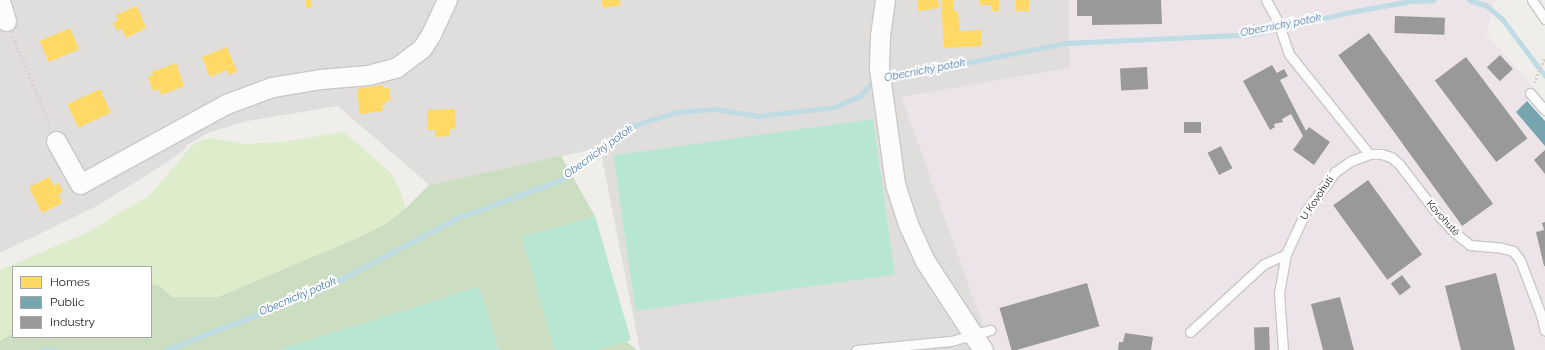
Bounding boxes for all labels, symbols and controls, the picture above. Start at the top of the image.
water label: Obecnický potok [1239,12,1323,40]
water label: Obecnický potok [883,57,967,85]
water label: Obecnický potok [562,122,636,182]
street label: U Kovohutí [1298,174,1336,222]
street label: Kovohutě [1424,198,1462,238]
legend [12,266,152,338]
text: Homes [50,275,90,289]
water label: Obecnický potok [257,275,339,319]
text: Public [50,295,84,309]
text: Industry [50,315,95,329]

